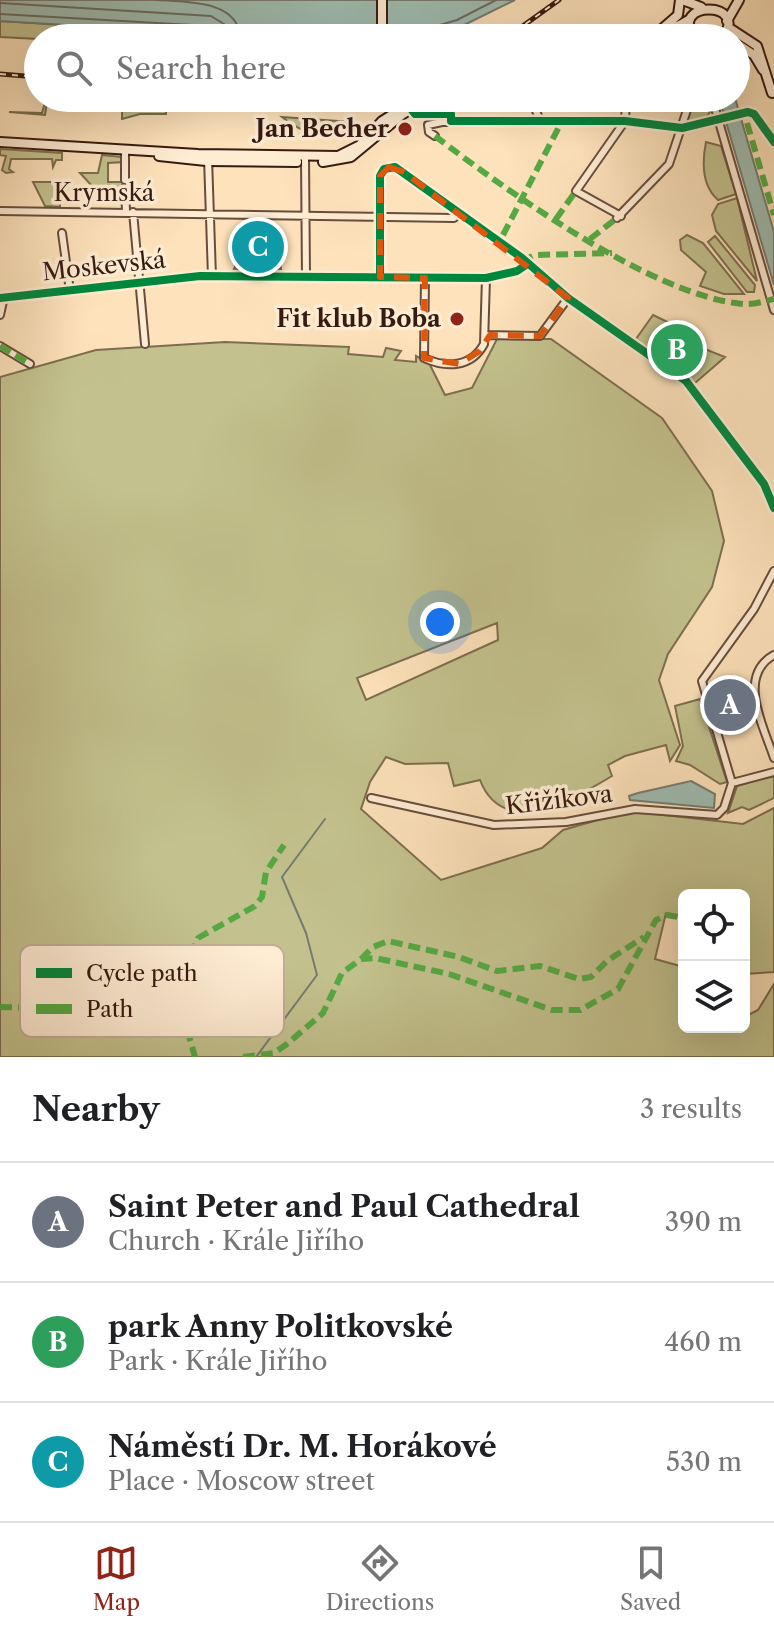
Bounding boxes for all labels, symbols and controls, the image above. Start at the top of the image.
search box [24,24,750,112]
icon: search [52,46,96,90]
text: Search here [116,50,286,87]
place label: Jan Becher [252,114,389,143]
marker: Jan Becher [396,120,414,138]
street label: Krymská [54,178,155,207]
pin: C [232,217,284,277]
street label: Moskevská [41,245,167,286]
place label: Fit klub Boba [276,304,442,333]
marker: Fit klub Boba [448,310,466,328]
pin: B [651,320,703,380]
your location [420,602,460,642]
pin: A [704,675,756,735]
street label: Křižíkova [504,779,614,820]
map controls [678,889,750,1033]
button: locate [678,889,750,961]
legend [20,945,284,1037]
text: Cycle path [86,960,198,987]
button: layers [678,961,750,1033]
text: Path [86,996,134,1023]
text: Nearby [32,1088,160,1130]
text: 3 results [640,1093,742,1125]
text: Saint Peter and Paul Cathedral [108,1188,580,1225]
text: A [48,1206,68,1238]
text: 390 m [665,1206,742,1238]
text: Church · Krále Jiřího [108,1225,364,1257]
text: park Anny Politkovské [108,1308,453,1345]
text: B [48,1326,68,1358]
text: 460 m [664,1326,742,1358]
text: Park · Krále Jiřího [108,1345,327,1377]
text: Náměstí Dr. M. Horákové [108,1428,497,1465]
text: C [48,1446,68,1478]
text: 530 m [666,1446,742,1478]
text: Place · Moscow street [108,1465,375,1497]
tab: Map [93,1541,140,1616]
tab: Directions [326,1541,434,1616]
tab: Saved [620,1541,681,1616]

